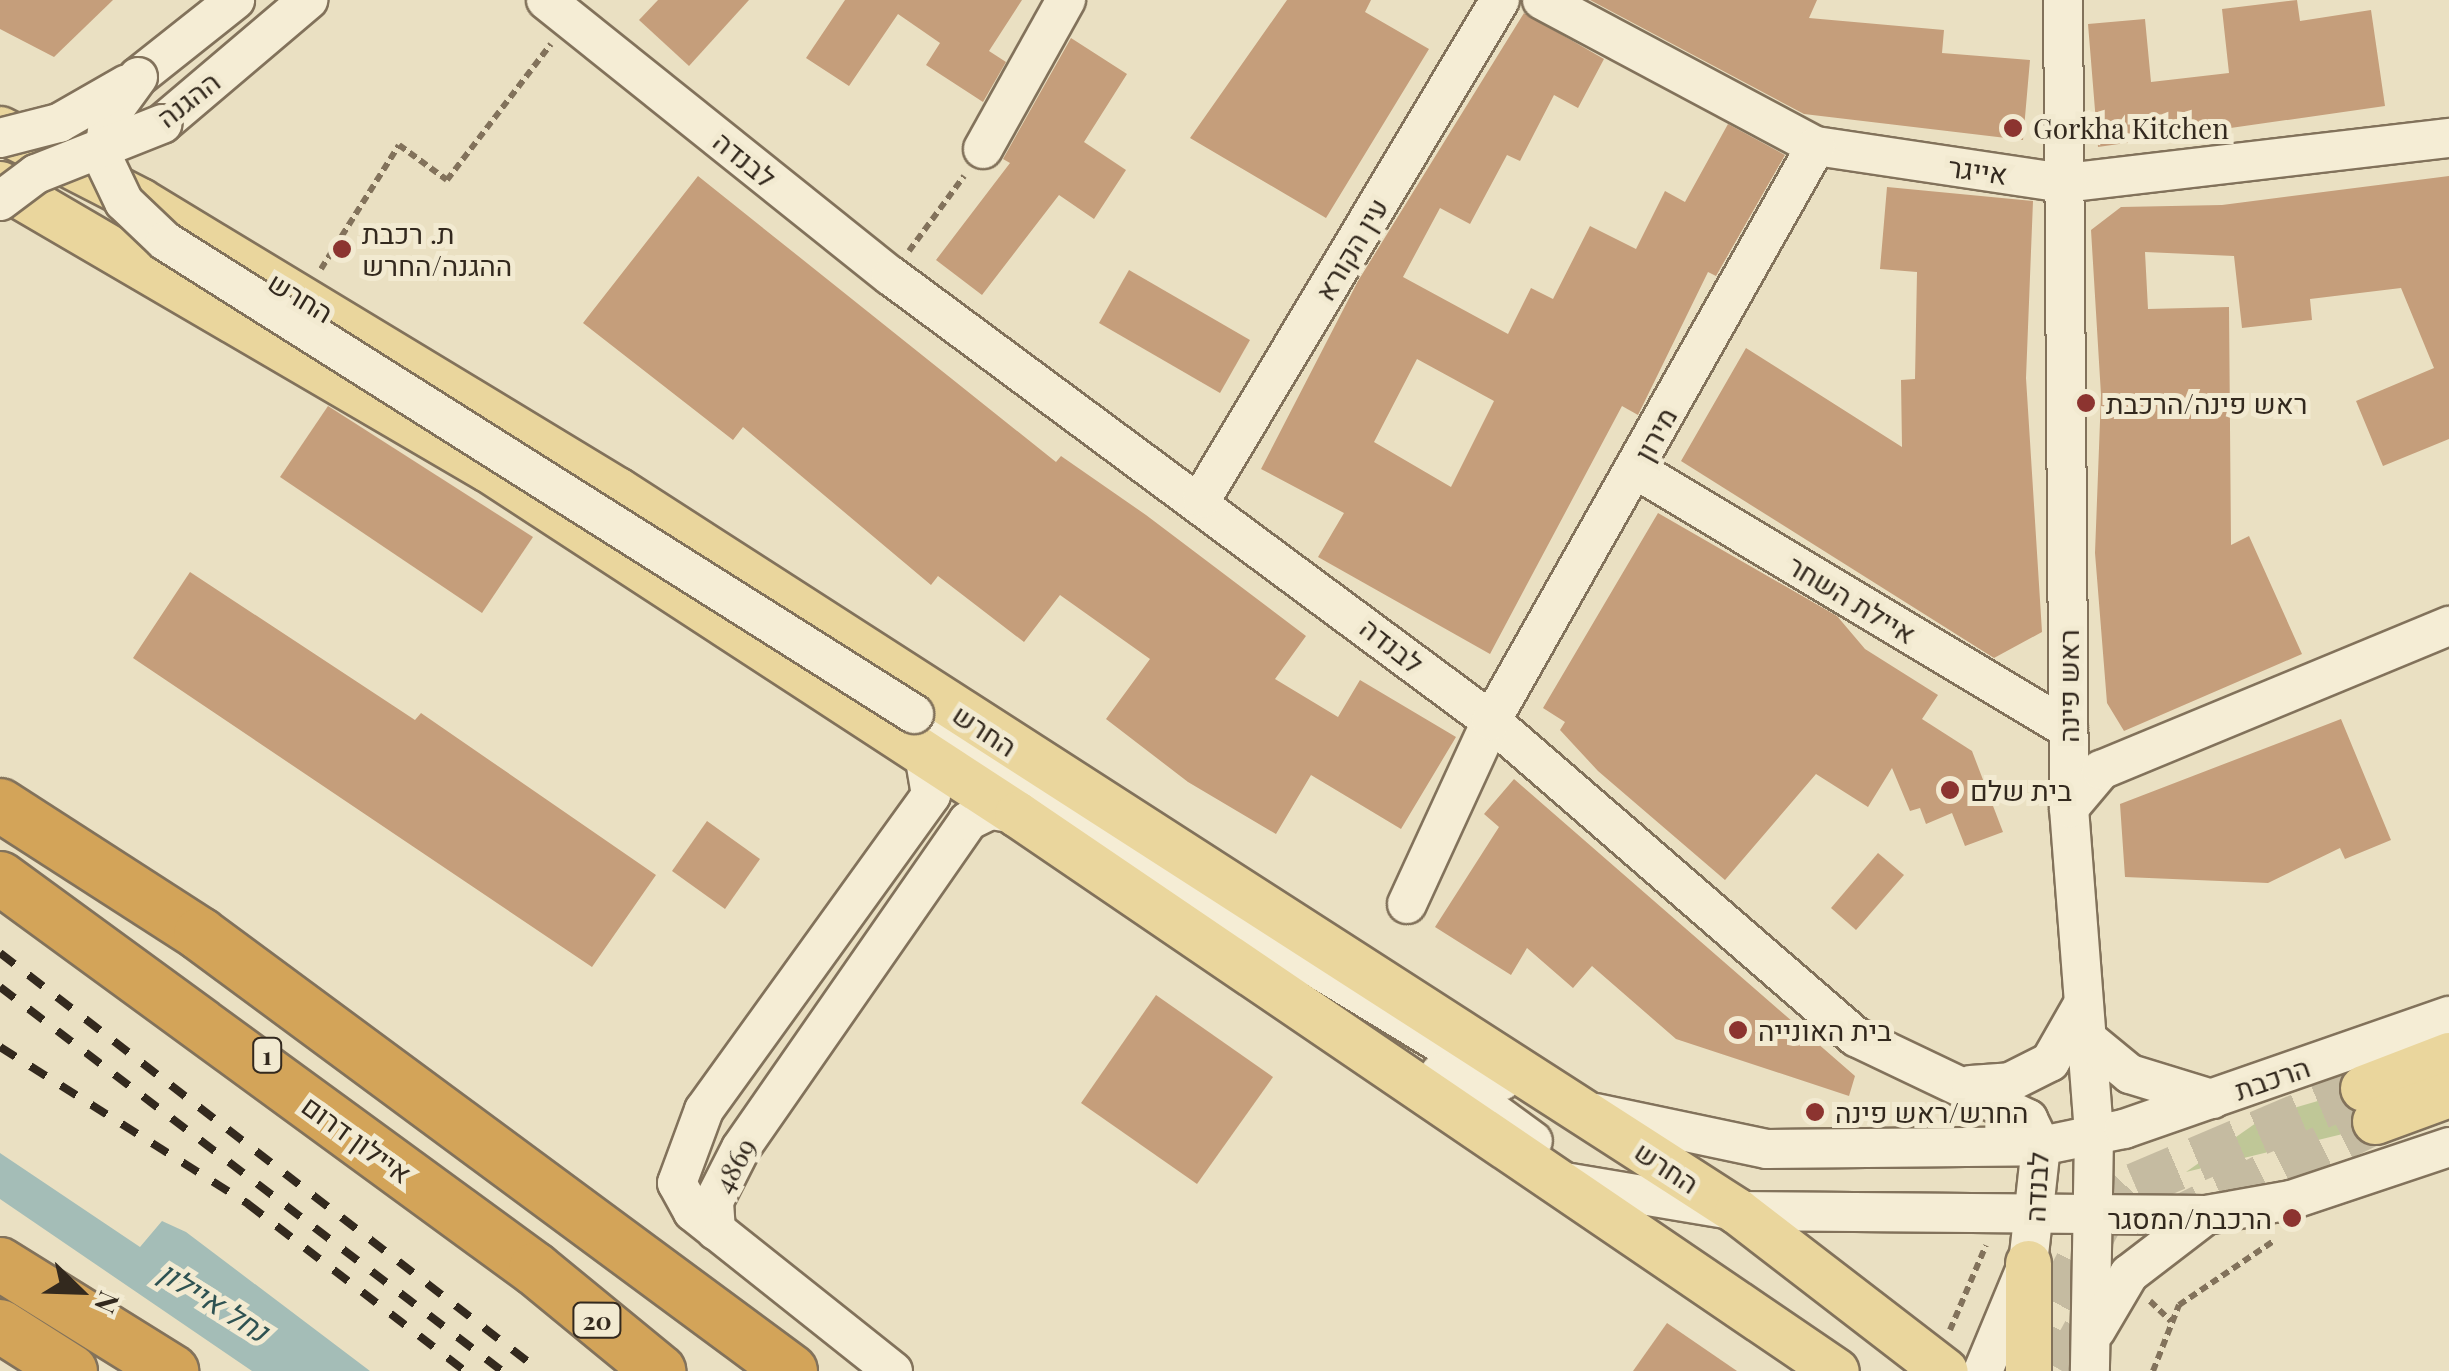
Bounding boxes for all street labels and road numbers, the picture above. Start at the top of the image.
street label: ההגנה [150,64,226,134]
street label: לבנדה [707,124,783,194]
street label: אייגר [1946,149,2010,191]
street label: עין הקורא [1307,192,1395,306]
street label: החרש [263,265,339,329]
street label: מירון [1627,401,1683,467]
street label: איילת השחר [1782,548,1922,650]
street label: לבנדה [1354,610,1430,680]
street label: ראש פינה [2051,629,2085,743]
street label: החרש [947,697,1023,763]
road number: 1 [252,1035,282,1075]
street label: הרכבת [2230,1050,2314,1106]
street label: איילון דרום [296,1088,418,1190]
street label: 4869 [705,1132,763,1198]
street label: החרש [1629,1134,1705,1200]
street label: לבנדה [2017,1151,2055,1223]
road number: 20 [572,1300,622,1340]

